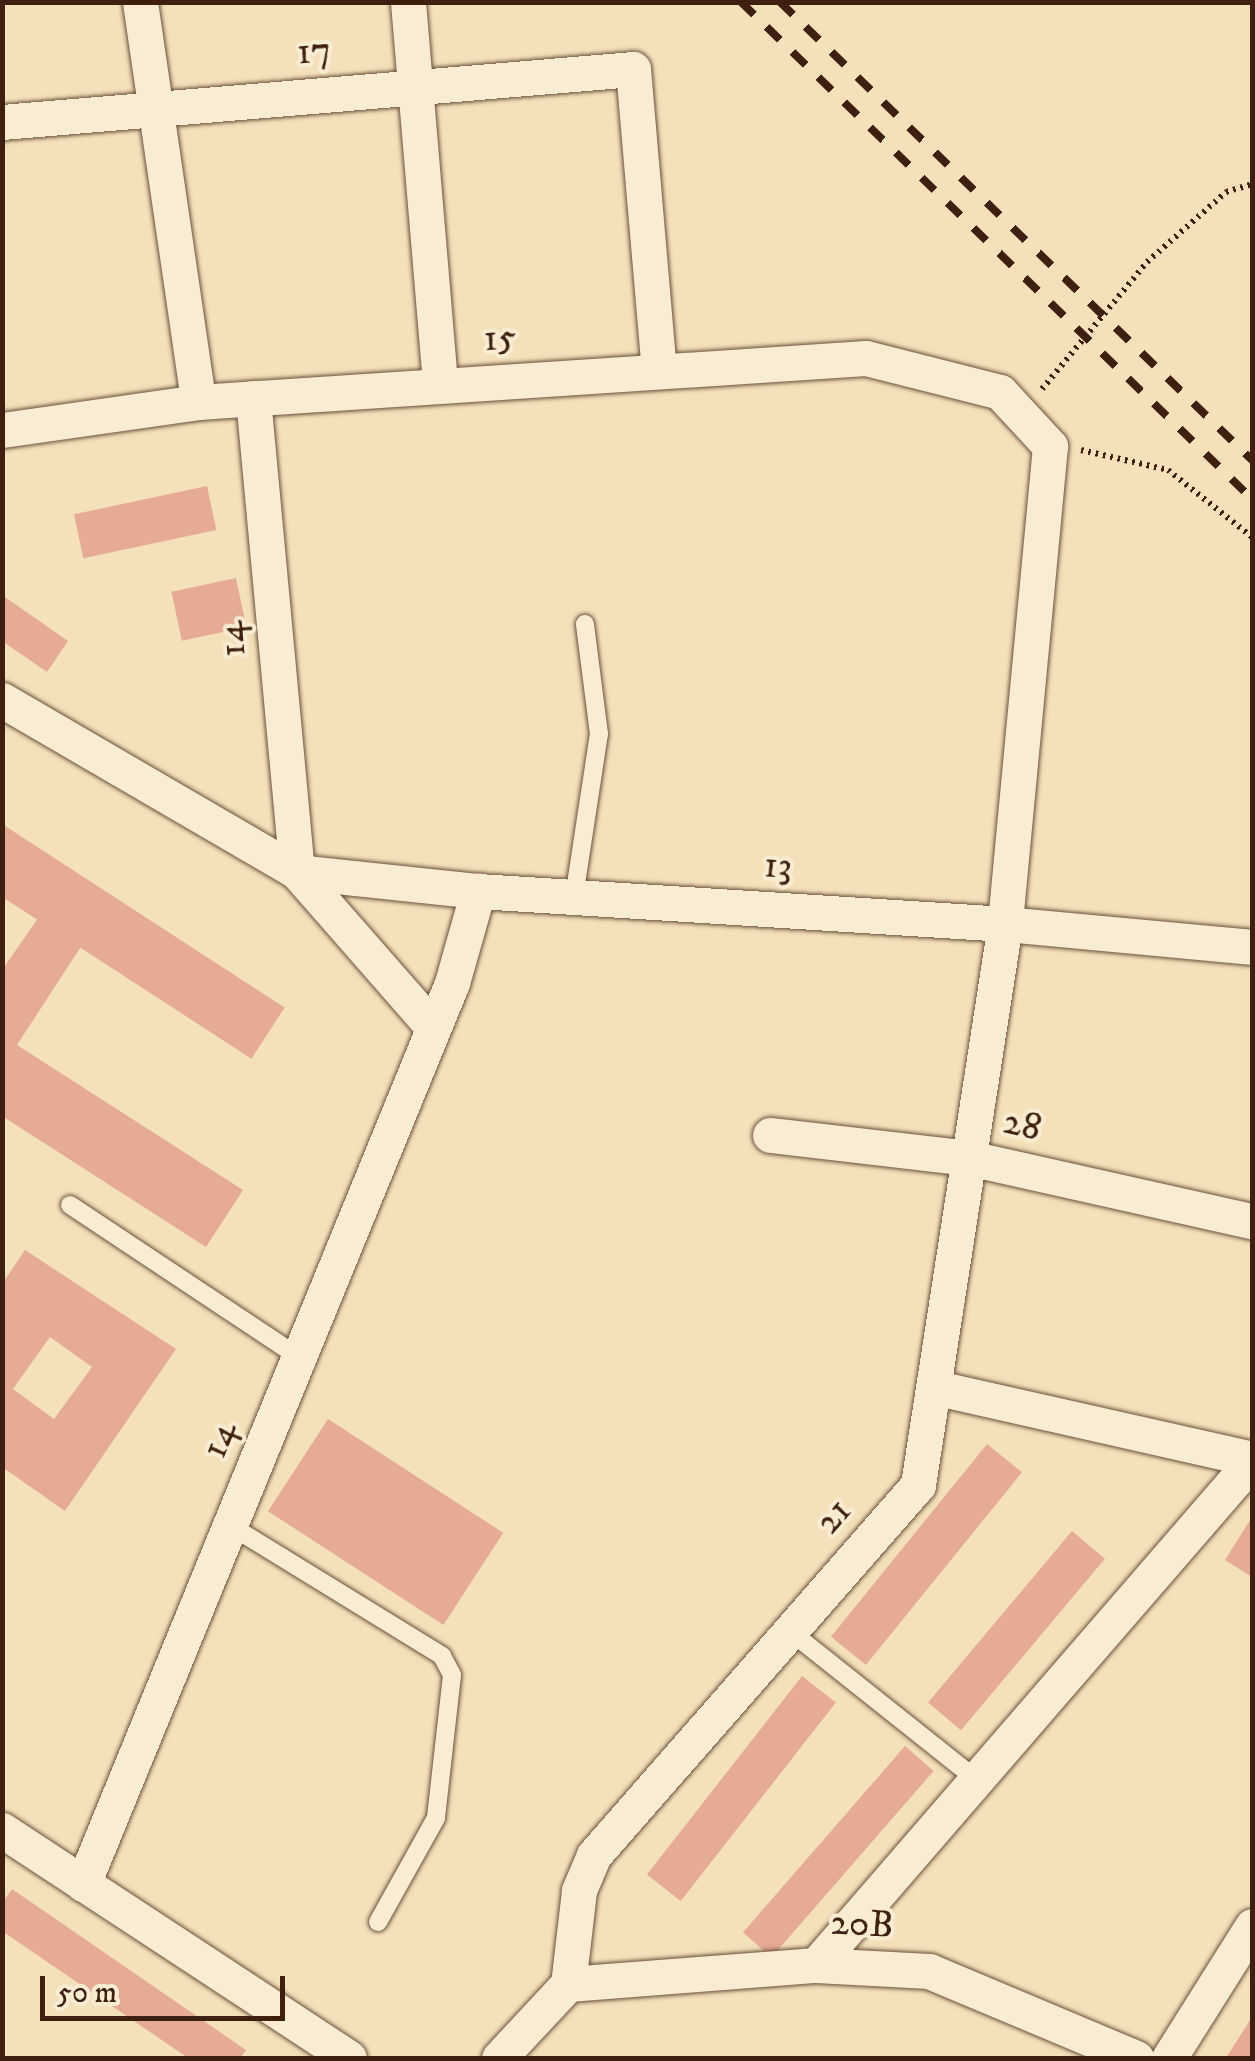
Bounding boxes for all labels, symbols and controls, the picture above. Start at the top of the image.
street label: 17 [295,28,333,76]
street label: 15 [482,315,518,363]
street label: 14 [209,619,257,659]
street label: 13 [762,843,794,891]
street label: 28 [999,1100,1045,1152]
street label: 14 [192,1415,248,1465]
street label: 21 [806,1490,862,1544]
street label: 20B [829,1901,895,1949]
scale bar [45,1956,290,2018]
text: 50 m [57,1975,117,2012]

